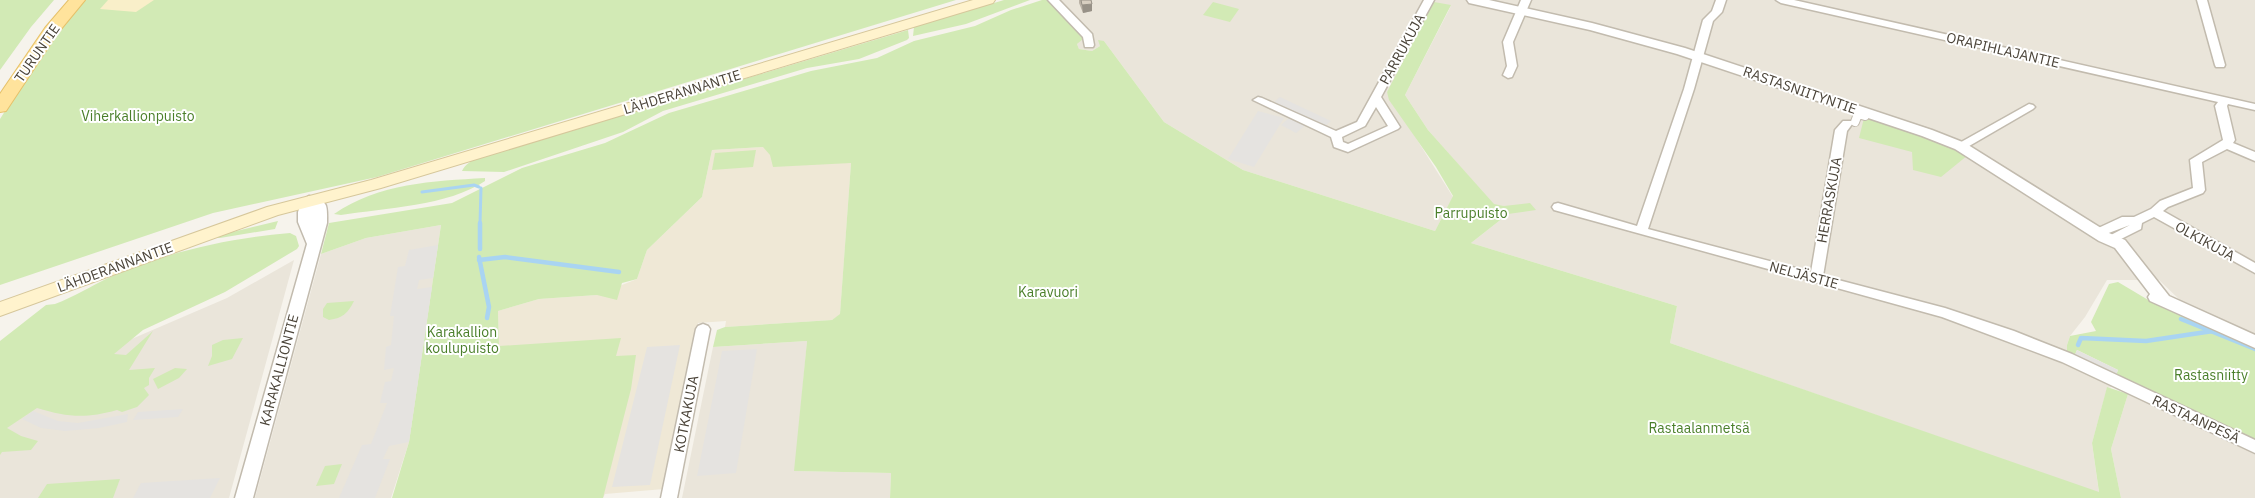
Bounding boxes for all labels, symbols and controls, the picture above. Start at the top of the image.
street label: PARRUKUJA [1375,10,1429,88]
street label: TURUNTIE [10,20,64,86]
street label: ORAPIHLAJANTIE [1945,28,2061,72]
street label: RASTASNIITYNTIE [1741,62,1859,118]
street label: LÄHDERANNANTIE [621,66,743,118]
park label: Viherkallionpuisto [81,107,195,125]
street label: HERRASKUJA [1813,155,1845,245]
park label: Parrupuisto [1434,204,1508,222]
street label: OLKIKUJA [2172,217,2238,265]
street label: LÄHDERANNANTIE [55,238,175,296]
street label: NELJÄSTIE [1768,257,1840,293]
park label: Karavuori [1018,283,1078,301]
street label: KARAKALLIONTIE [255,312,303,428]
park label: Karakallion koulupuisto [425,323,499,357]
park label: Rastasniitty [2174,366,2248,384]
street label: KOTKAKUJA [670,374,702,454]
street label: RASTAANPESÄ [2149,391,2243,447]
park label: Rastaalanmetsä [1648,419,1750,437]

